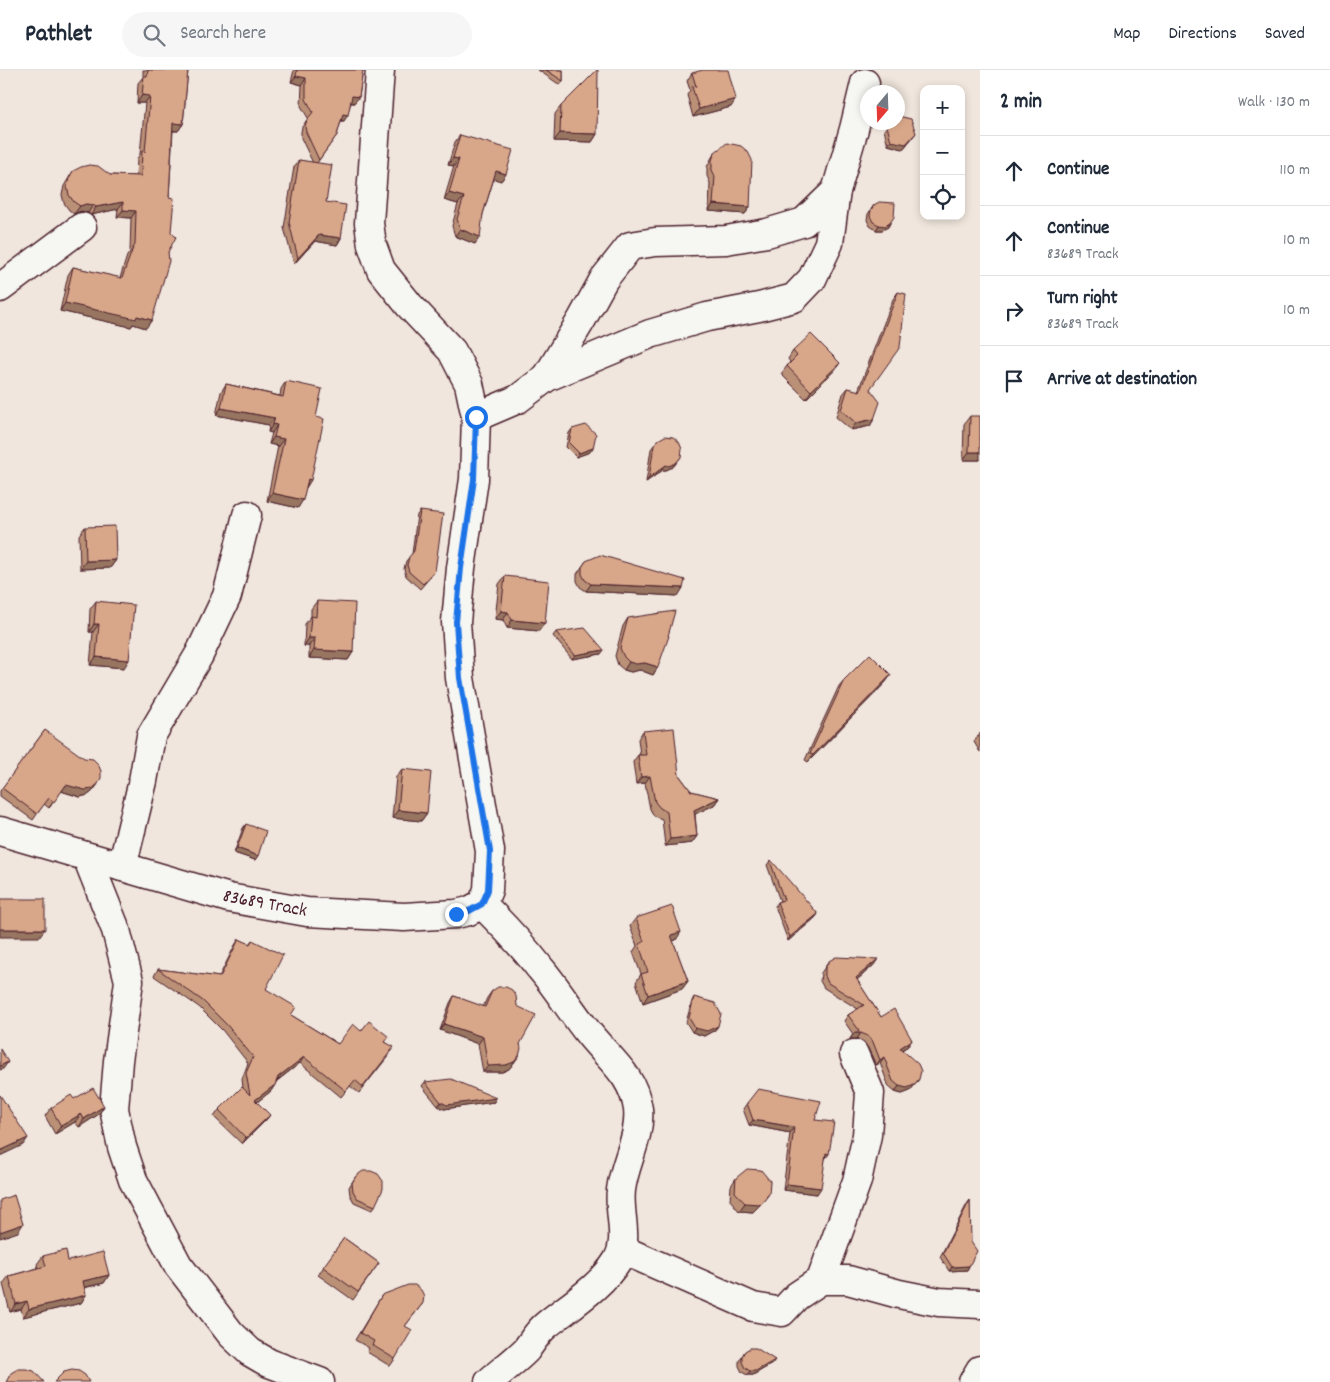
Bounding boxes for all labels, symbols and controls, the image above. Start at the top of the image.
search box [122,12,472,57]
text: Pathlet [25,18,92,52]
icon: search [140,21,168,49]
text: Search here [180,21,266,48]
text: Map [1113,22,1140,47]
text: Directions [1168,22,1237,47]
text: Saved [1265,22,1305,47]
north arrow [860,85,905,130]
map controls [920,85,965,220]
button: + [920,85,965,130]
text: 2 min [1000,88,1042,118]
text: Walk · 130 m [1238,91,1310,114]
button: − [920,130,965,175]
icon: ahead [1000,157,1028,185]
text: Continue [1047,157,1109,184]
text: 110 m [1280,159,1310,182]
button: locate [920,175,965,220]
text: Continue [1047,216,1109,243]
icon: ahead [1000,227,1028,255]
text: 10 m [1283,229,1310,252]
text: 83689 Track [1047,243,1119,266]
text: Turn right [1047,286,1118,313]
icon: right [1000,297,1028,325]
text: 10 m [1283,299,1310,322]
text: 83689 Track [1047,313,1119,336]
icon: arrive [1000,367,1028,395]
text: Arrive at destination [1047,367,1197,394]
route start [465,406,488,429]
street label: 83689 Track [219,883,309,925]
route end [445,903,468,926]

